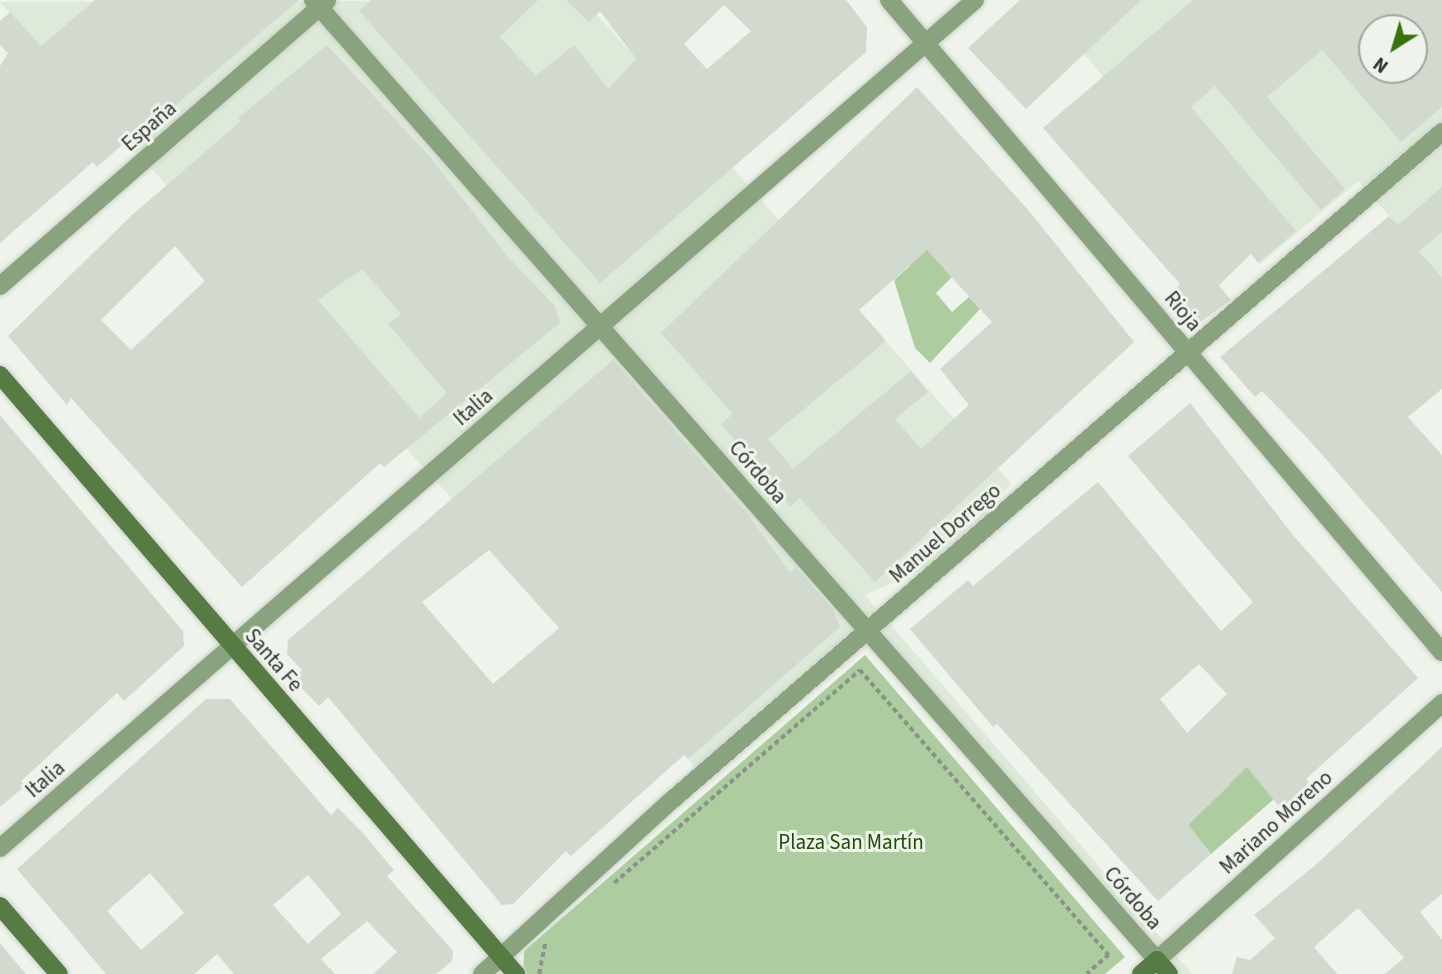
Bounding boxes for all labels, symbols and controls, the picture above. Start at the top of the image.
north arrow [1358,14,1428,84]
text: N [1368,50,1394,79]
street label: España [117,96,181,156]
street label: Rioja [1159,286,1207,336]
street label: Italia [448,383,498,431]
street label: Córdoba [724,435,792,509]
street label: Manuel Dorrego [884,478,1006,588]
street label: Santa Fe [240,623,308,697]
street label: Italia [20,755,70,803]
street label: Mariano Moreno [1214,765,1338,879]
park label: Plaza San Martín [778,829,924,855]
street label: Córdoba [1099,861,1167,935]

